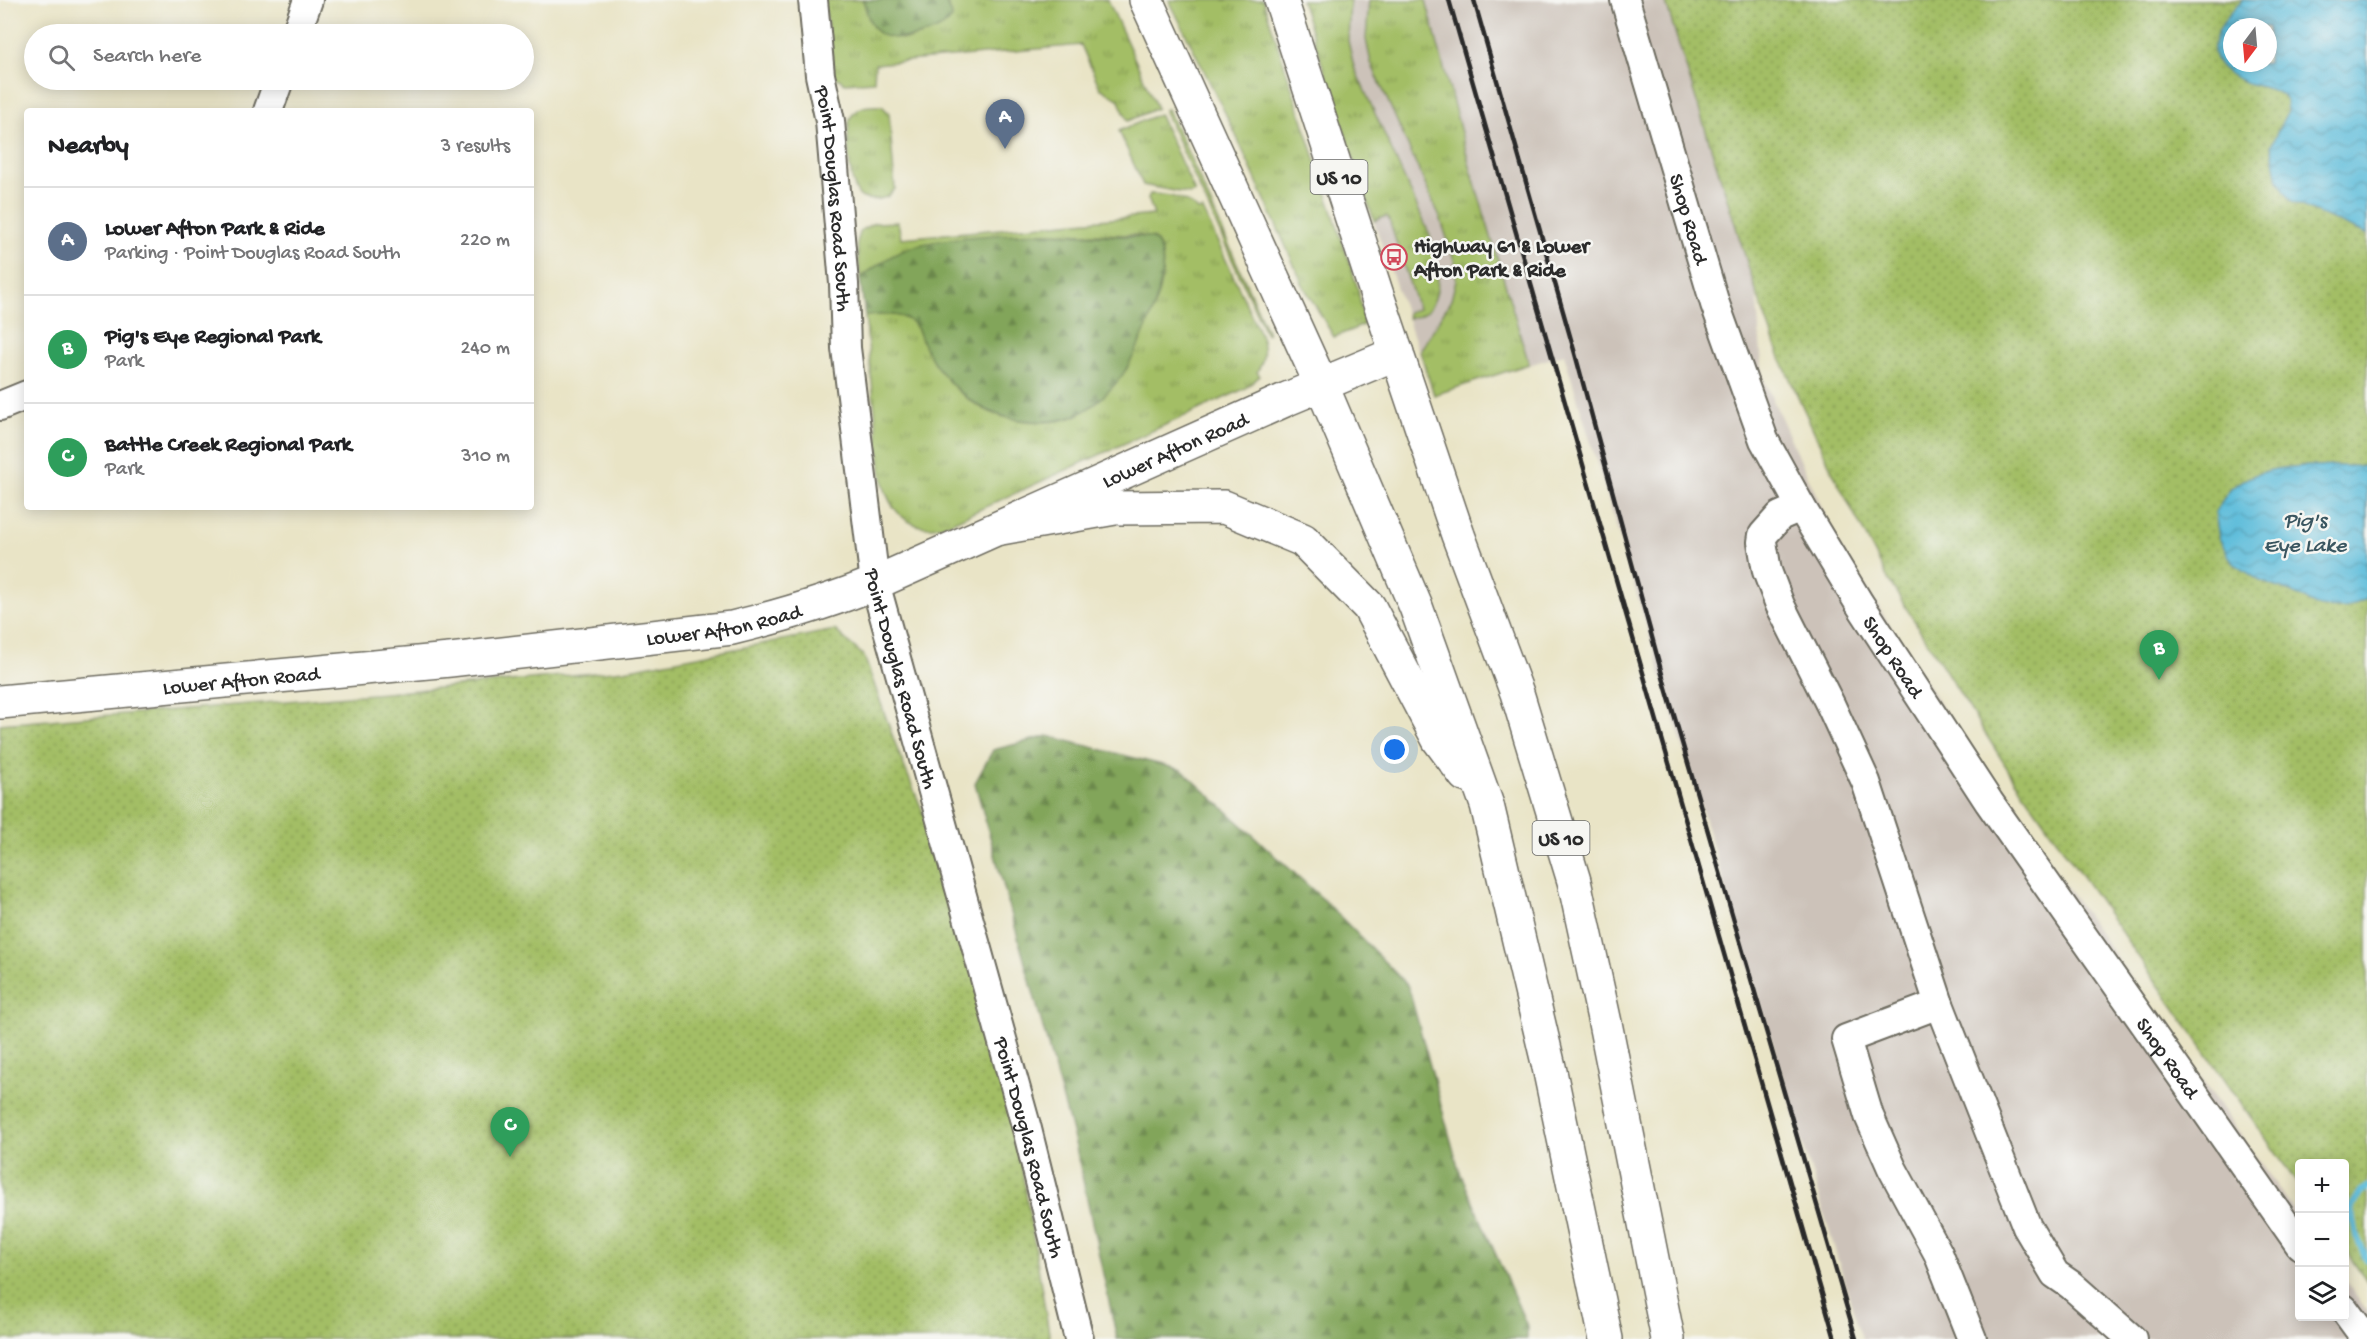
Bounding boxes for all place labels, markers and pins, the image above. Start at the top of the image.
pin: A [986,100,1024,149]
place label: Highway 61 & Lower Afton Park & Ride [1413,236,1591,285]
bus stop icon: Highway 61 & Lower Afton Park & Ride [1379,242,1409,272]
pin: B [2140,630,2178,680]
pin: C [490,1108,530,1157]

